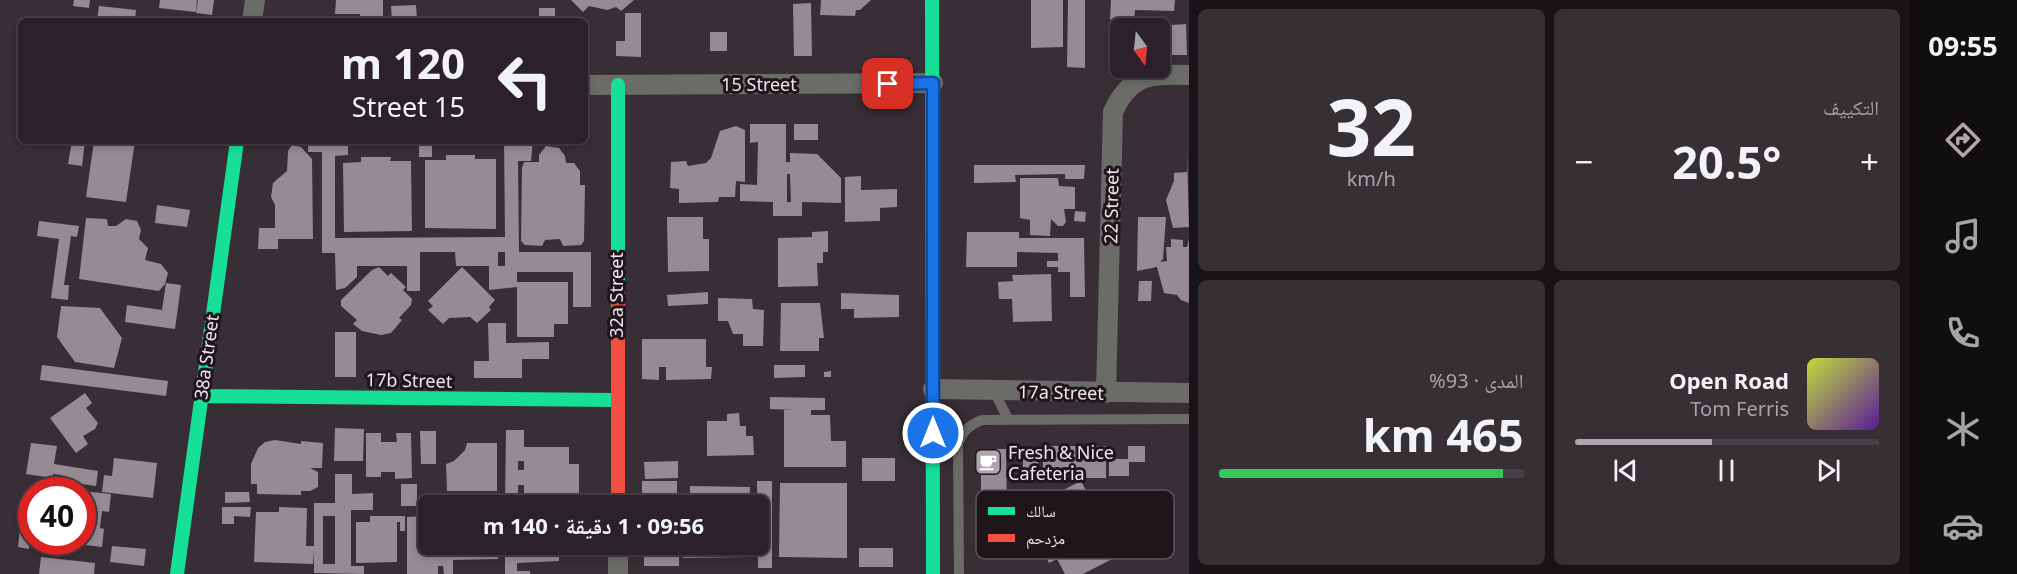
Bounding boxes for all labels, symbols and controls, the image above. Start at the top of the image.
north arrow [1110,18,1170,78]
map controls [1110,18,1170,78]
text: 09:55 [1928,27,1998,64]
text: 120 m [341,34,465,91]
icon: left [486,42,564,120]
pin [862,58,913,109]
icon: arrive [871,67,904,100]
street label: 15 Street [721,72,797,96]
text: 32 [1327,73,1416,179]
text: 15 Street [352,88,465,125]
text: التكييف [1823,94,1879,121]
icon: directions [1942,119,1984,161]
text: 20.5° [1672,131,1781,192]
text: − [1575,139,1593,184]
text: + [1860,139,1879,184]
text: km/h [1347,165,1396,192]
street label: 22 Street [1098,168,1124,244]
icon: music [1942,215,1984,257]
street label: 32a Street [604,252,628,338]
street label: 38a Street [188,312,224,401]
icon: phone [1942,312,1984,354]
text: Open Road [1669,365,1789,395]
street label: 17b Street [365,367,453,393]
text: المدى · 93% [1429,367,1524,394]
street label: 17a Street [1018,379,1105,405]
text: Tom Ferris [1690,395,1789,422]
position arrow [901,401,965,465]
text: 465 km [1363,404,1524,465]
icon: climate [1942,408,1984,450]
place label: Fresh & Nice Cafeteria [1008,440,1114,485]
cafe icon: Fresh & Nice Cafeteria [973,447,1003,477]
icon: previous [1609,454,1642,487]
icon: pause [1710,454,1743,487]
icon: next [1812,454,1845,487]
speed limit sign: 40 [18,477,96,555]
legend [976,490,1174,559]
text: سالك [1026,500,1056,522]
icon: car [1942,505,1984,547]
text: 09:56 · 1 دقيقة · 140 m [483,510,704,540]
text: مزدحم [1026,527,1065,549]

